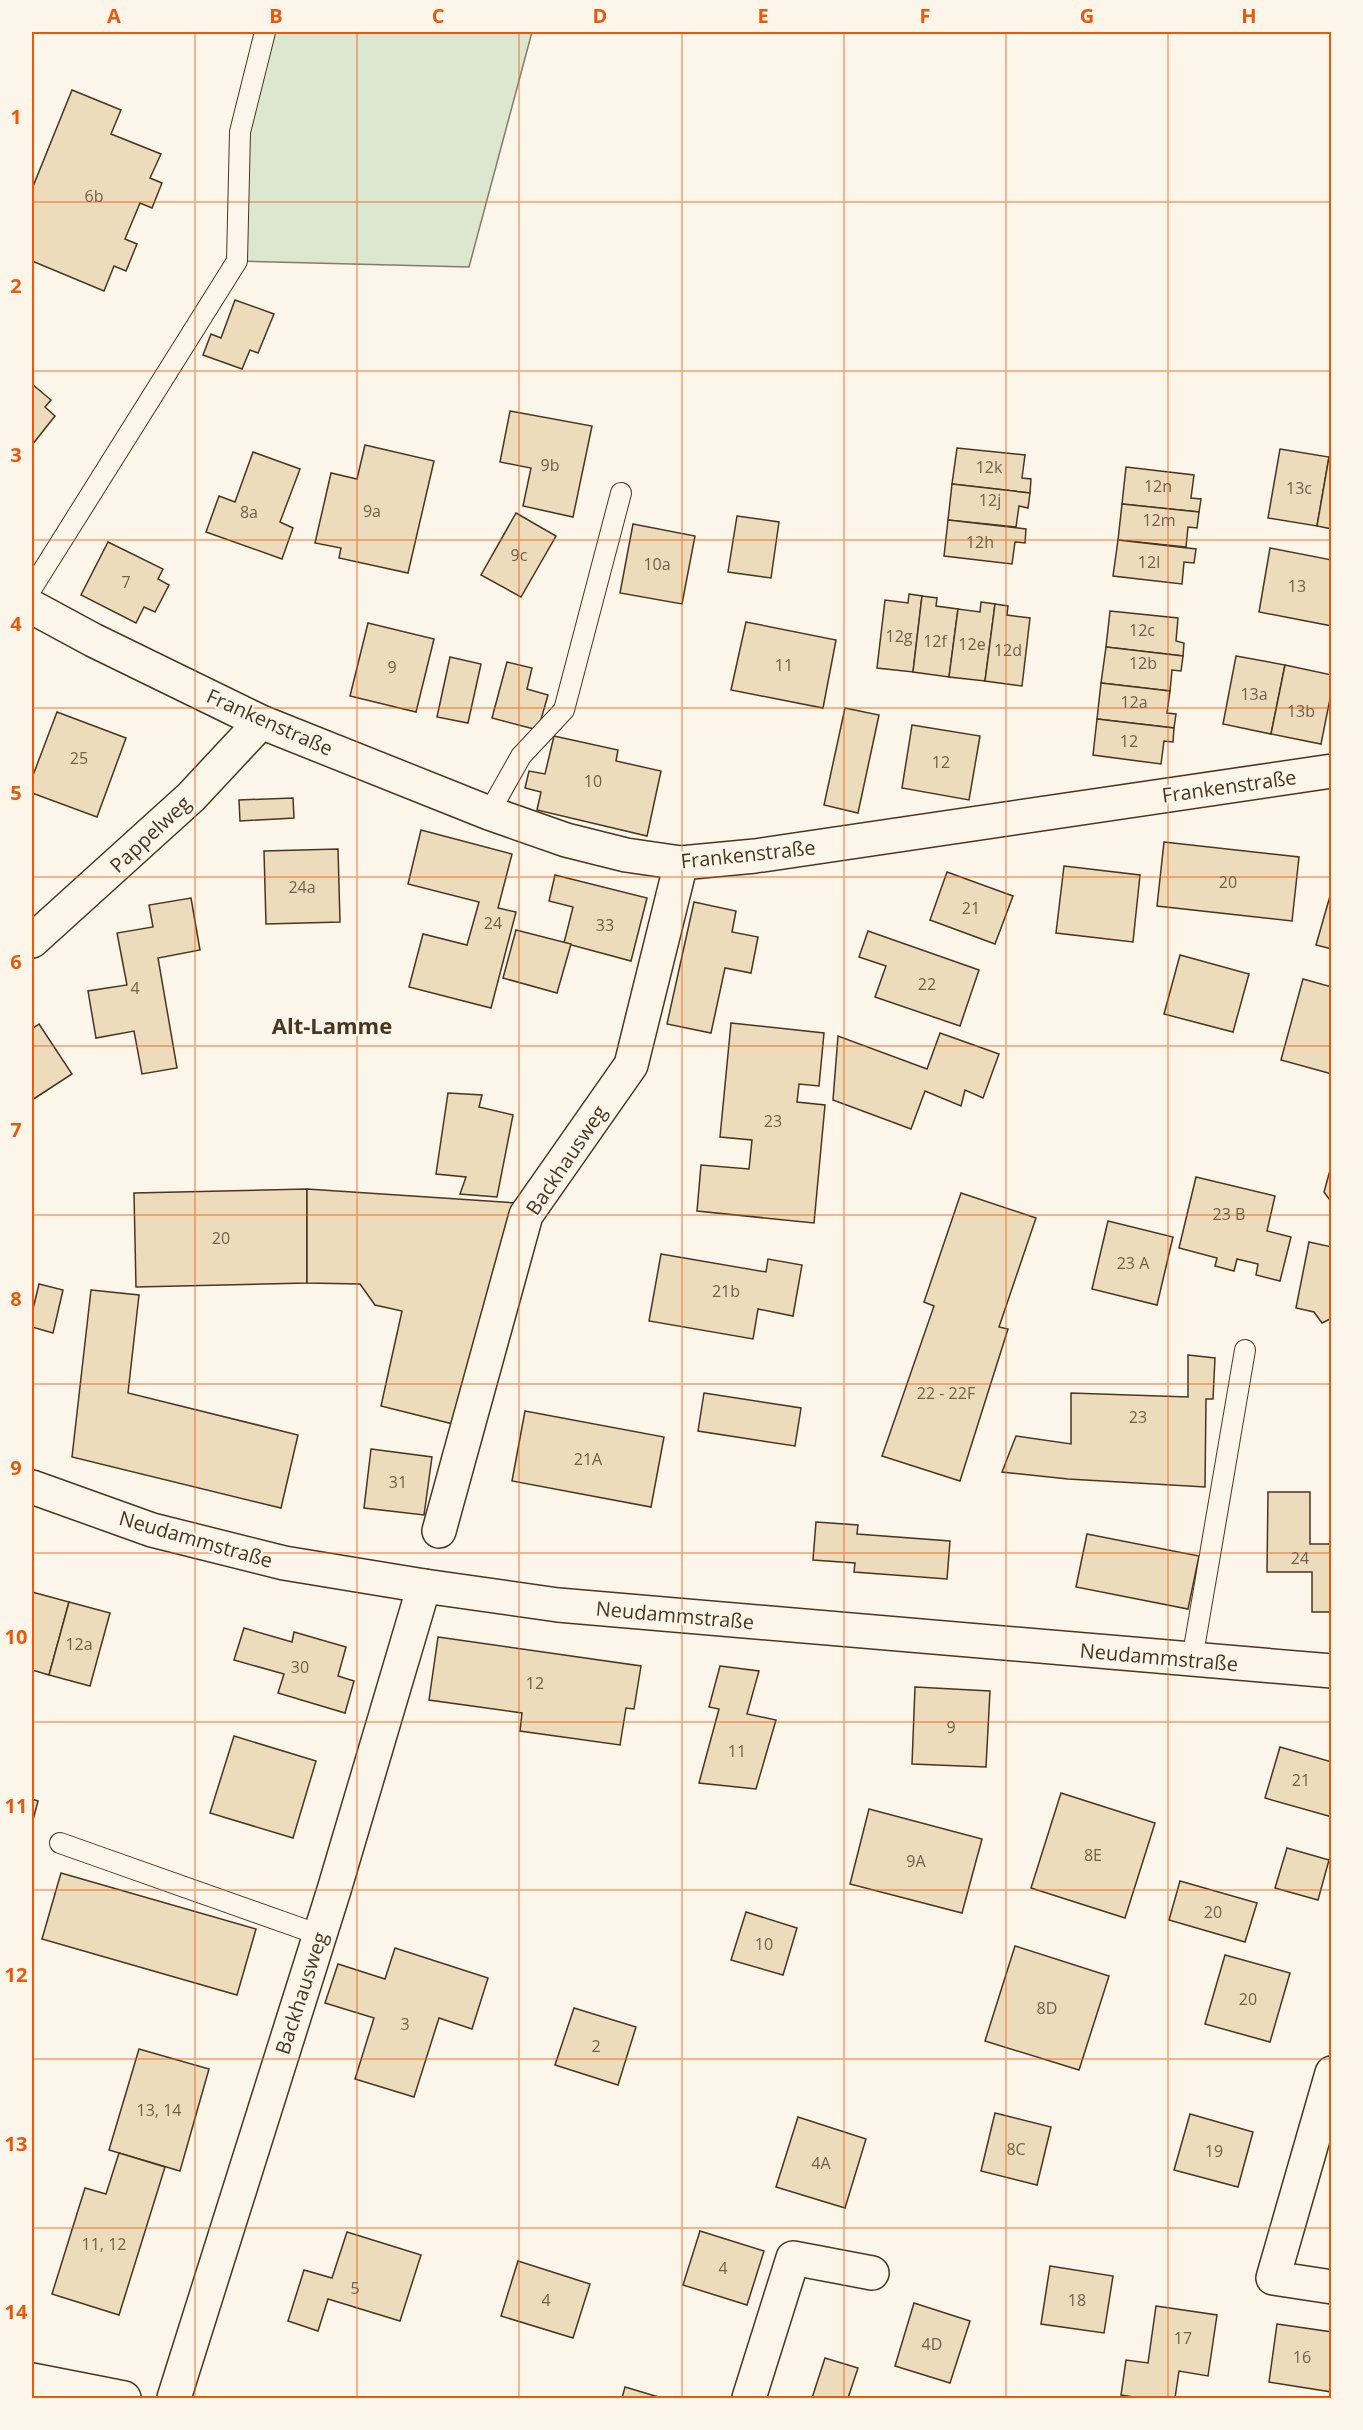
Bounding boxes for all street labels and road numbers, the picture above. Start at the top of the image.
street label: Frankenstraße [203,682,337,762]
street label: Frankenstraße [1160,763,1298,809]
street label: Pappelweg [104,789,196,878]
street label: Frankenstraße [679,833,817,875]
street label: Backhausweg [519,1100,613,1220]
street label: Neudammstraße [116,1504,276,1574]
street label: Neudammstraße [595,1595,755,1635]
street label: Neudammstraße [1079,1637,1239,1677]
street label: Backhausweg [269,1928,333,2058]

